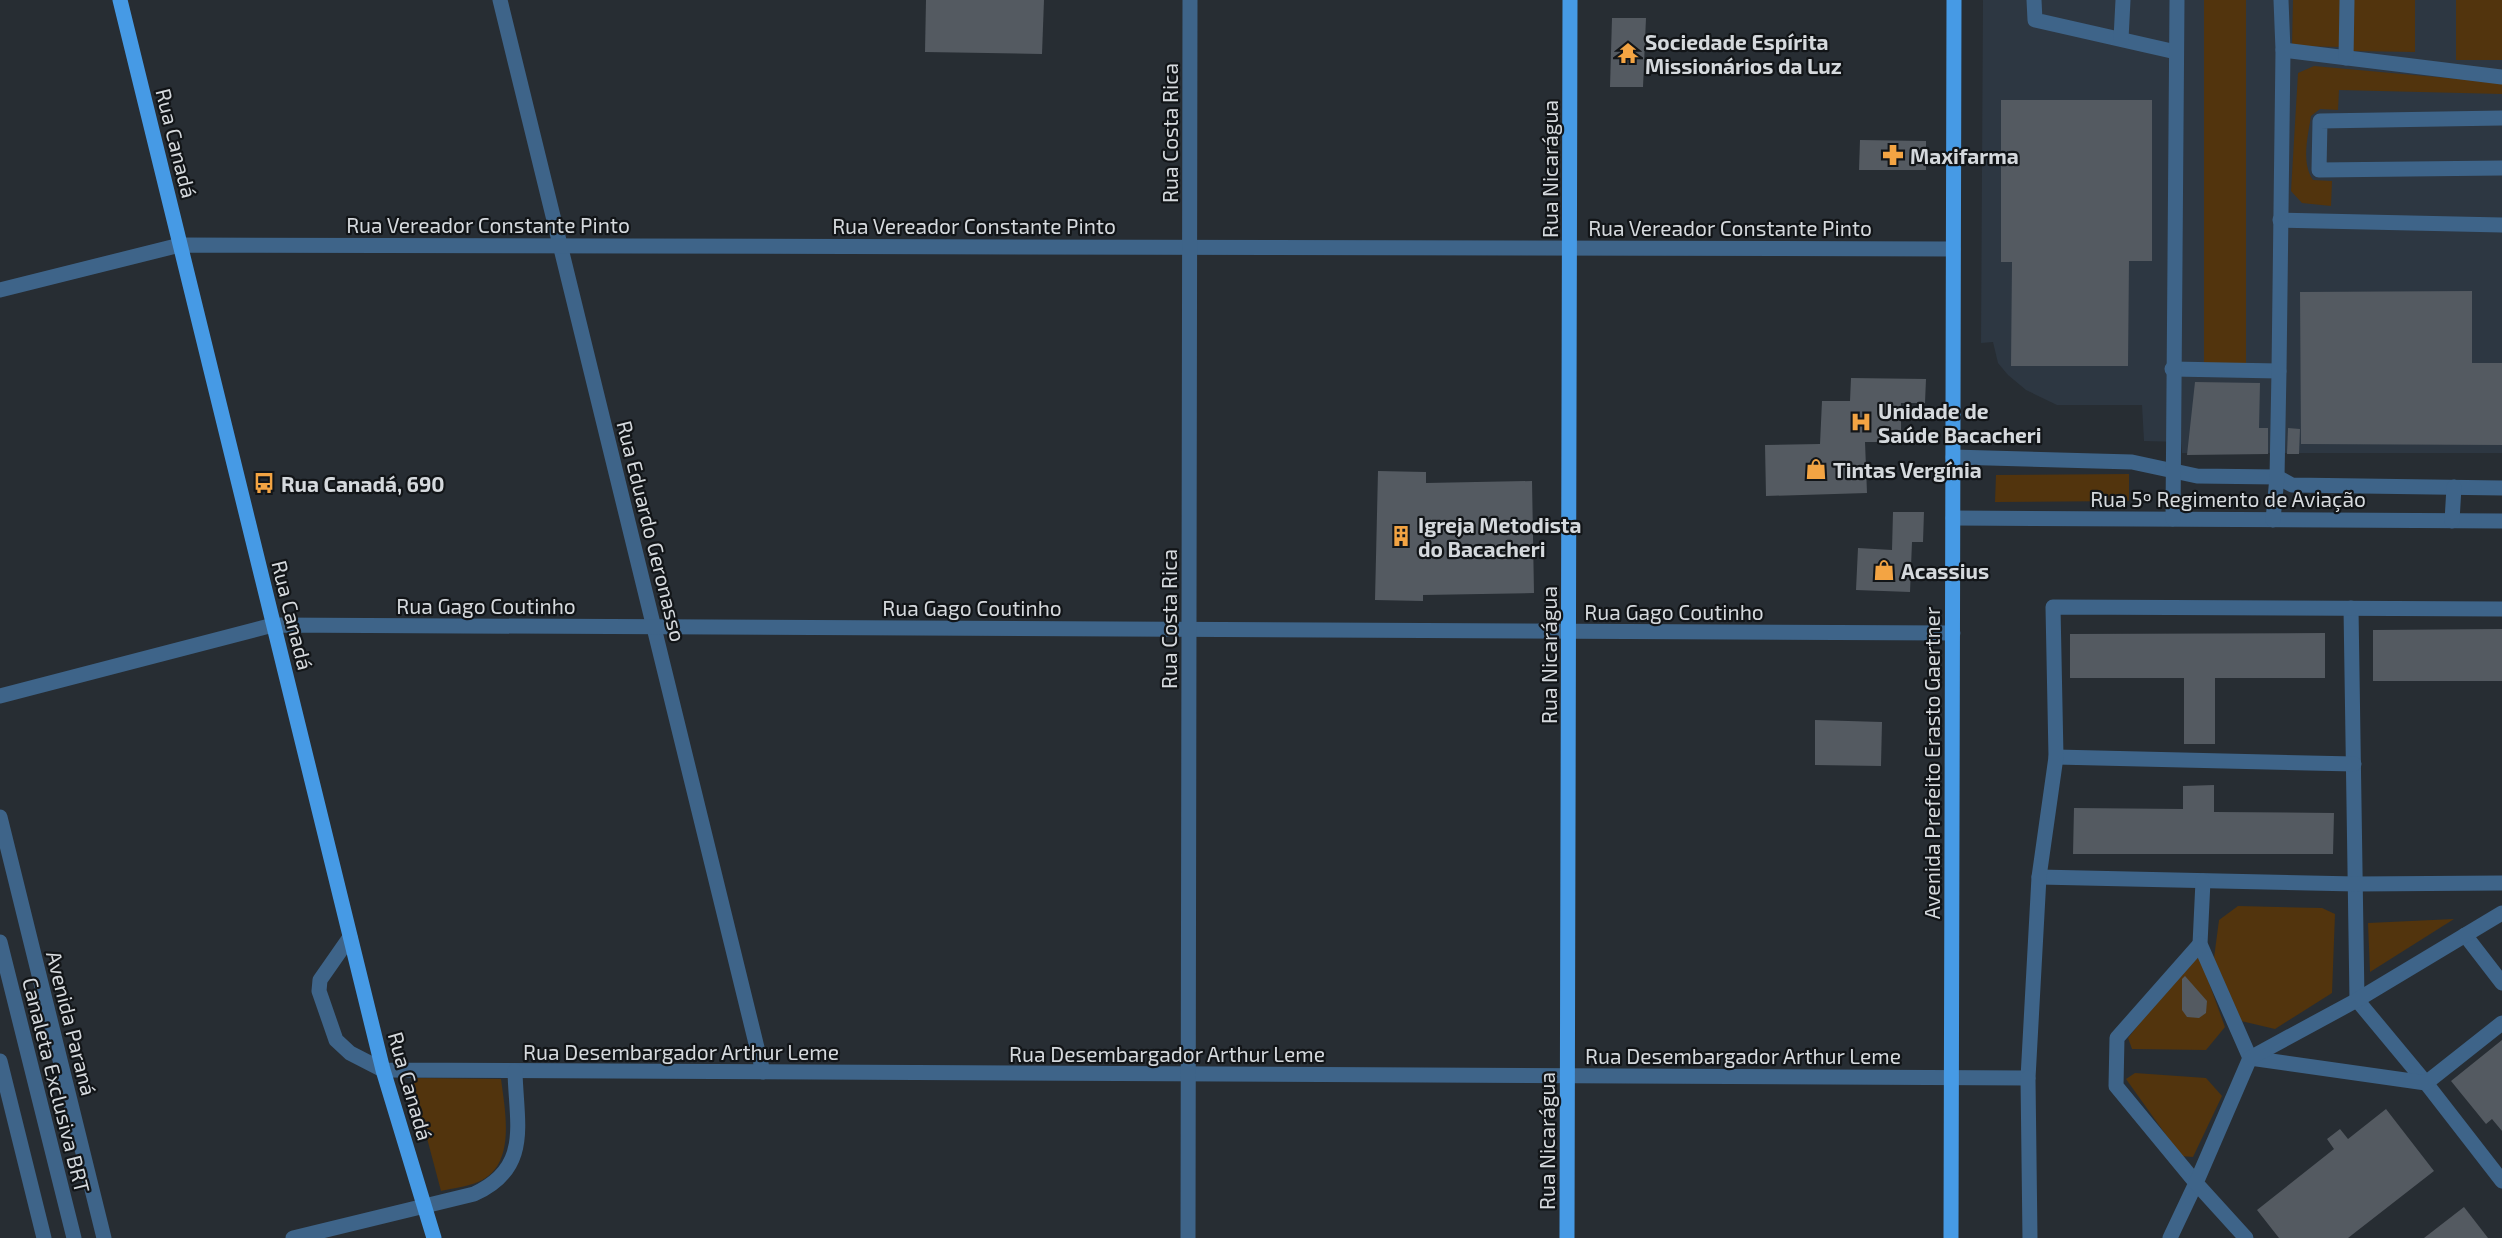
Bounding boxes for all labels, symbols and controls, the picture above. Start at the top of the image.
place label: Sociedade Espírita Missionários da Luz [1645,29,1842,78]
temple icon: Sociedade Espírita Missionários da Luz [1616,41,1640,65]
street label: Rua Costa Rica [1157,63,1182,203]
street label: Rua Canadá [151,86,203,200]
street label: Rua Nicarágua [1537,100,1562,238]
pharmacy icon: Maxifarma [1881,143,1905,167]
place label: Maxifarma [1910,143,2019,168]
street label: Rua Vereador Constante Pinto [346,212,630,237]
street label: Rua Vereador Constante Pinto [832,213,1116,238]
street label: Rua Vereador Constante Pinto [1588,215,1872,240]
place label: Unidade de Saúde Bacacheri [1878,398,2042,447]
hospital icon: Unidade de Saúde Bacacheri [1849,410,1873,434]
street label: Rua Eduardo Geronasso [612,418,692,644]
shop icon: Tintas Vergínia [1804,457,1828,481]
place label: Tintas Vergínia [1833,457,1982,482]
bus stop icon: Rua Canadá, 690 [252,471,276,495]
place label: Rua Canadá, 690 [281,471,445,496]
street label: Rua 5º Regimento de Aviação [2090,486,2366,513]
place label: Igreja Metodista do Bacacheri [1418,512,1581,561]
building icon: Igreja Metodista do Bacacheri [1389,524,1413,548]
street label: Rua Costa Rica [1156,549,1181,689]
street label: Rua Canadá [267,558,319,672]
shop icon: Acassius [1872,558,1896,582]
place label: Acassius [1901,558,1989,583]
street label: Rua Nicarágua [1536,586,1561,724]
street label: Rua Gago Coutinho [396,593,576,618]
street label: Rua Gago Coutinho [882,595,1062,620]
street label: Rua Gago Coutinho [1584,599,1764,624]
street label: Avenida Prefeito Erasto Gaertner [1919,606,1944,919]
street label: Avenida Paraná [42,948,102,1098]
street label: Canaleta Exclusiva BRT [18,975,96,1195]
street label: Rua Canadá [384,1029,438,1143]
street label: Rua Desembargador Arthur Leme [523,1039,839,1064]
street label: Rua Desembargador Arthur Leme [1009,1041,1325,1066]
street label: Rua Desembargador Arthur Leme [1585,1043,1901,1068]
street label: Rua Nicarágua [1534,1072,1559,1210]

